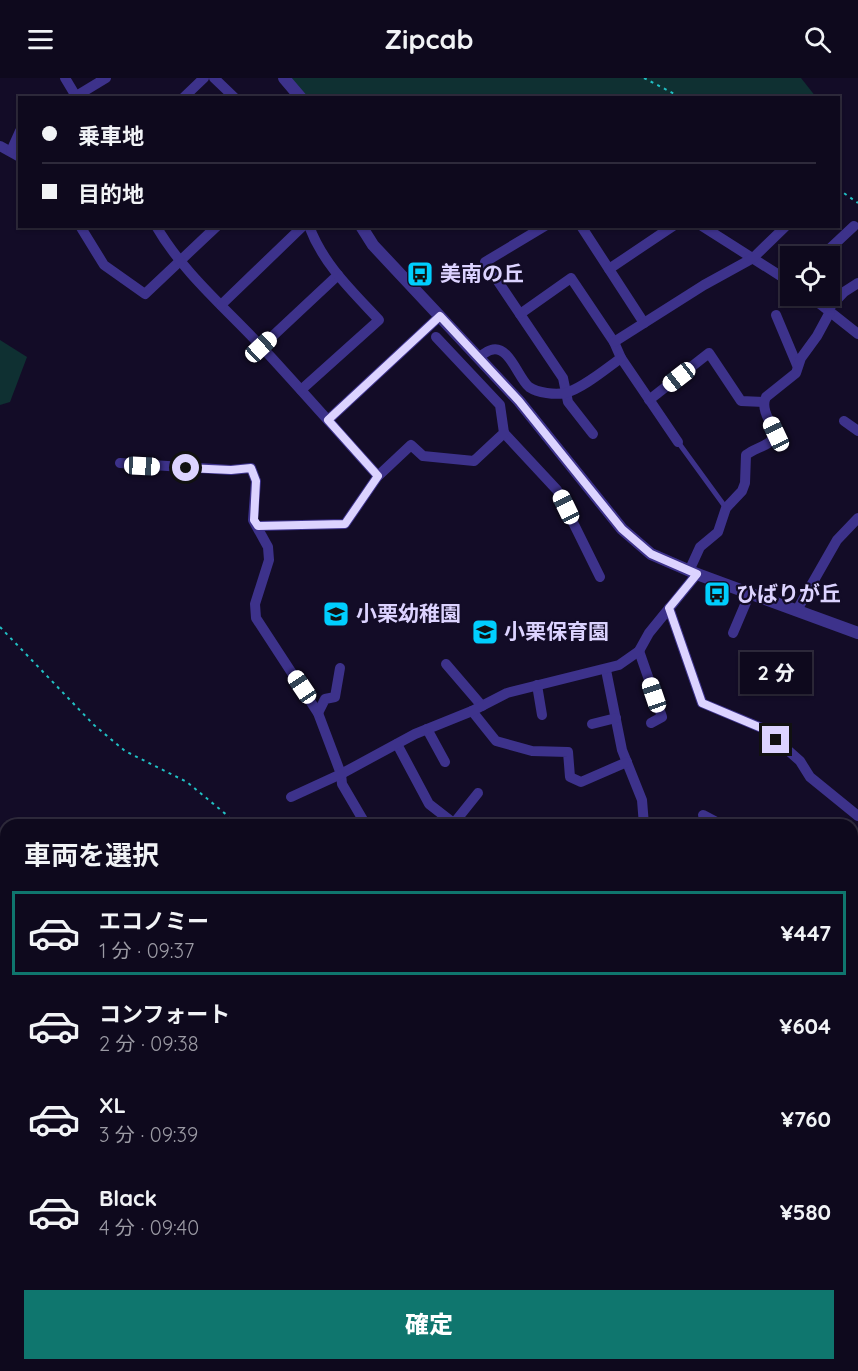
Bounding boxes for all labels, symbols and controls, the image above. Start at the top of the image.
text: Zipcab [385,22,473,56]
icon: menu [24,23,57,56]
icon: search [801,23,834,56]
text: 乗車地 [78,122,144,150]
text: 目的地 [78,180,144,208]
map controls [780,246,840,306]
button: locate [780,246,840,306]
bus stop icon: 美南の丘 [405,259,435,289]
place label: 美南の丘 [440,260,524,286]
car [242,328,280,366]
car [659,359,699,395]
car [760,414,792,454]
route start [172,454,199,481]
car [124,456,160,476]
car [550,487,582,527]
bus stop icon: ひばりが丘 [702,579,732,609]
place label: ひばりが丘 [736,580,841,606]
school or university icon: 小栗幼稚園 [321,599,351,629]
place label: 小栗幼稚園 [356,600,461,626]
school or university icon: 小栗保育園 [470,617,500,647]
place label: 小栗保育園 [504,618,609,644]
callout: 2 分 [740,653,812,695]
text: 2 分 [758,660,794,685]
car [284,667,320,707]
car [640,675,668,715]
route end [762,726,789,753]
text: 車両を選択 [24,838,159,872]
icon: car [27,906,81,960]
text: エコノミー [99,907,209,935]
text: ¥447 [781,919,831,947]
text: 1 分 · 09:37 [99,938,194,963]
icon: car [27,999,81,1053]
text: コンフォート [99,1000,230,1028]
text: ¥604 [779,1012,831,1040]
text: 2 分 · 09:38 [99,1031,198,1056]
text: XL [99,1091,126,1119]
icon: car [27,1092,81,1146]
text: ¥760 [781,1105,831,1133]
text: 3 分 · 09:39 [99,1122,198,1147]
text: Black [99,1184,157,1212]
icon: car [27,1185,81,1239]
text: ¥580 [780,1198,831,1226]
text: 4 分 · 09:40 [99,1215,199,1240]
button: 確定 [24,1290,834,1359]

